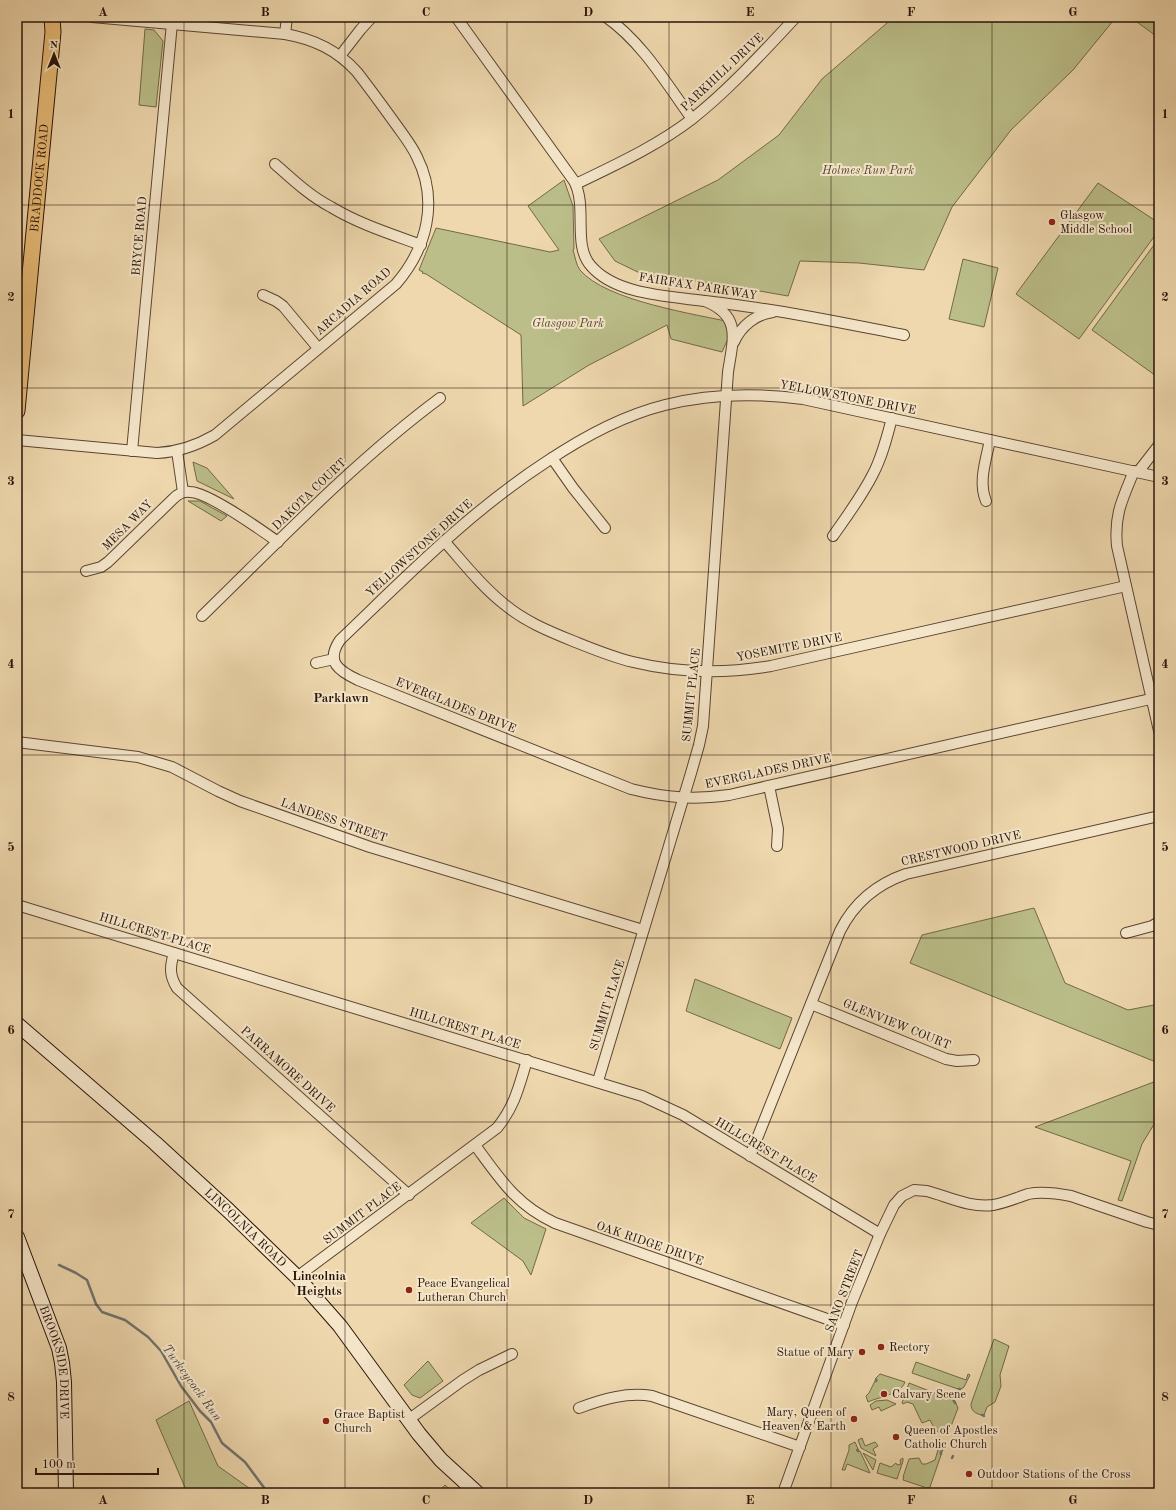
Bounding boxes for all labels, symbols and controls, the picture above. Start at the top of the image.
text: A [98,6,108,19]
text: B [260,6,270,19]
text: C [422,6,430,19]
text: D [583,6,593,19]
text: E [746,6,755,19]
text: F [907,6,916,19]
text: G [1068,6,1078,19]
street label: PARKHILL DRIVE [679,32,766,114]
north arrow [34,34,74,74]
text: N [50,40,59,51]
text: 1 [7,108,15,121]
text: 1 [1161,108,1169,121]
street label: BRADDOCK ROAD [29,124,51,233]
park label: Holmes Run Park [821,165,914,177]
street label: BRYCE ROAD [131,196,149,276]
place label: Glasgow Middle School [1060,210,1132,236]
marker: Glasgow Middle School [1047,217,1057,227]
street label: ARCADIA ROAD [314,266,394,338]
street label: FAIRFAX PARKWAY [638,272,758,302]
text: 2 [7,291,15,304]
text: 2 [1161,291,1169,304]
park label: Glasgow Park [532,318,604,330]
street label: YELLOWSTONE DRIVE [779,379,917,417]
street label: DAKOTA COURT [270,457,349,533]
text: 3 [7,475,15,488]
text: 3 [1161,475,1169,488]
street label: MESA WAY [100,498,155,553]
street label: YELLOWSTONE DRIVE [364,498,475,600]
street label: YOSEMITE DRIVE [735,632,843,664]
street label: SUMMIT PLACE [681,648,703,743]
text: 4 [7,658,15,671]
text: 4 [1161,658,1169,671]
street label: EVERGLADES DRIVE [394,676,518,736]
district label: Parklawn [313,692,369,705]
street label: EVERGLADES DRIVE [704,753,833,791]
street label: LANDESS STREET [279,797,389,845]
street label: CRESTWOOD DRIVE [900,829,1022,869]
text: 5 [7,841,15,854]
text: 5 [1161,841,1169,854]
street label: HILLCREST PLACE [98,911,212,957]
street label: SUMMIT PLACE [588,958,627,1052]
street label: GLENVIEW COURT [841,998,952,1052]
street label: HILLCREST PLACE [408,1006,522,1052]
text: 6 [7,1024,15,1037]
text: 6 [1161,1024,1169,1037]
street label: PARRAMORE DRIVE [238,1025,337,1115]
street label: HILLCREST PLACE [713,1116,818,1186]
street label: SUMMIT PLACE [321,1181,404,1247]
street label: LINCOLNIA ROAD [202,1187,288,1270]
text: 7 [7,1208,15,1221]
text: 7 [1161,1208,1169,1221]
street label: OAK RIDGE DRIVE [595,1220,705,1268]
street label: SANO STREET [824,1249,866,1334]
district label: Lincolnia Heights [292,1270,346,1298]
place label: Peace Evangelical Lutheran Church [417,1278,510,1304]
marker: Peace Evangelical Lutheran Church [404,1285,414,1295]
street label: BROOKSIDE DRIVE [37,1304,70,1419]
water label: Turkeycock Run [160,1342,224,1424]
marker: Rectory [876,1342,886,1352]
place label: Rectory [889,1342,930,1354]
place label: Statue of Mary [776,1347,855,1359]
marker: Statue of Mary [857,1347,867,1357]
marker: Calvary Scene [879,1389,889,1399]
place label: Calvary Scene [892,1389,966,1401]
text: 8 [7,1391,15,1404]
text: 8 [1161,1391,1169,1404]
place label: Mary, Queen of Heaven & Earth [762,1407,847,1433]
place label: Grace Baptist Church [334,1409,405,1435]
marker: Mary, Queen of Heaven & Earth [849,1414,859,1424]
marker: Grace Baptist Church [321,1416,331,1426]
place label: Queen of Apostles Catholic Church [904,1425,998,1451]
marker: Queen of Apostles Catholic Church [891,1432,901,1442]
scale bar [36,1450,158,1476]
text: 100 m [42,1459,76,1471]
marker: Outdoor Stations of the Cross [964,1469,974,1479]
place label: Outdoor Stations of the Cross [977,1469,1131,1481]
text: A [98,1494,108,1507]
text: B [260,1494,270,1507]
text: C [422,1494,430,1507]
text: D [583,1494,593,1507]
text: E [746,1494,755,1507]
text: F [907,1494,916,1507]
text: G [1068,1494,1078,1507]

